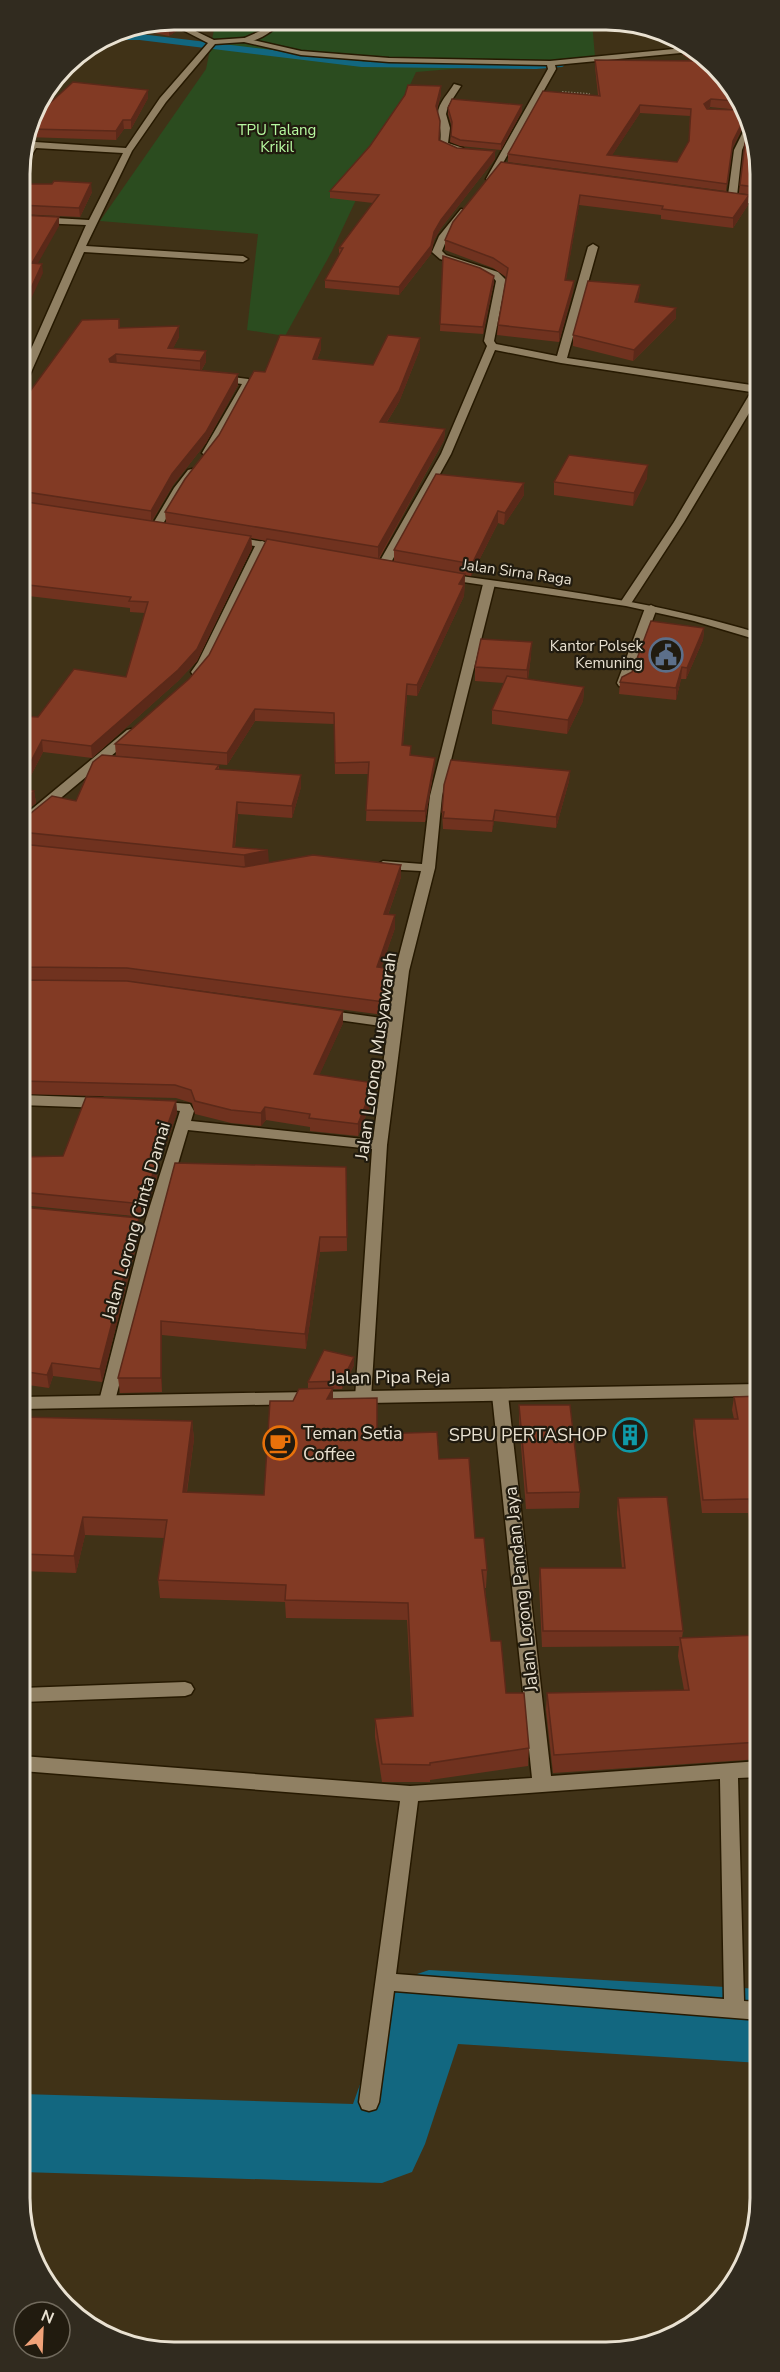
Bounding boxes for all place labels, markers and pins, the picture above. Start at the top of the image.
place label: Kantor Polsek Kemuning [550,636,643,673]
public building icon: Kantor Polsek Kemuning [648,637,684,673]
building icon: SPBU PERTASHOP [612,1417,648,1453]
place label: Teman Setia Coffee [303,1421,403,1466]
place label: SPBU PERTASHOP [449,1423,607,1447]
cafe icon: Teman Setia Coffee [262,1425,298,1461]

